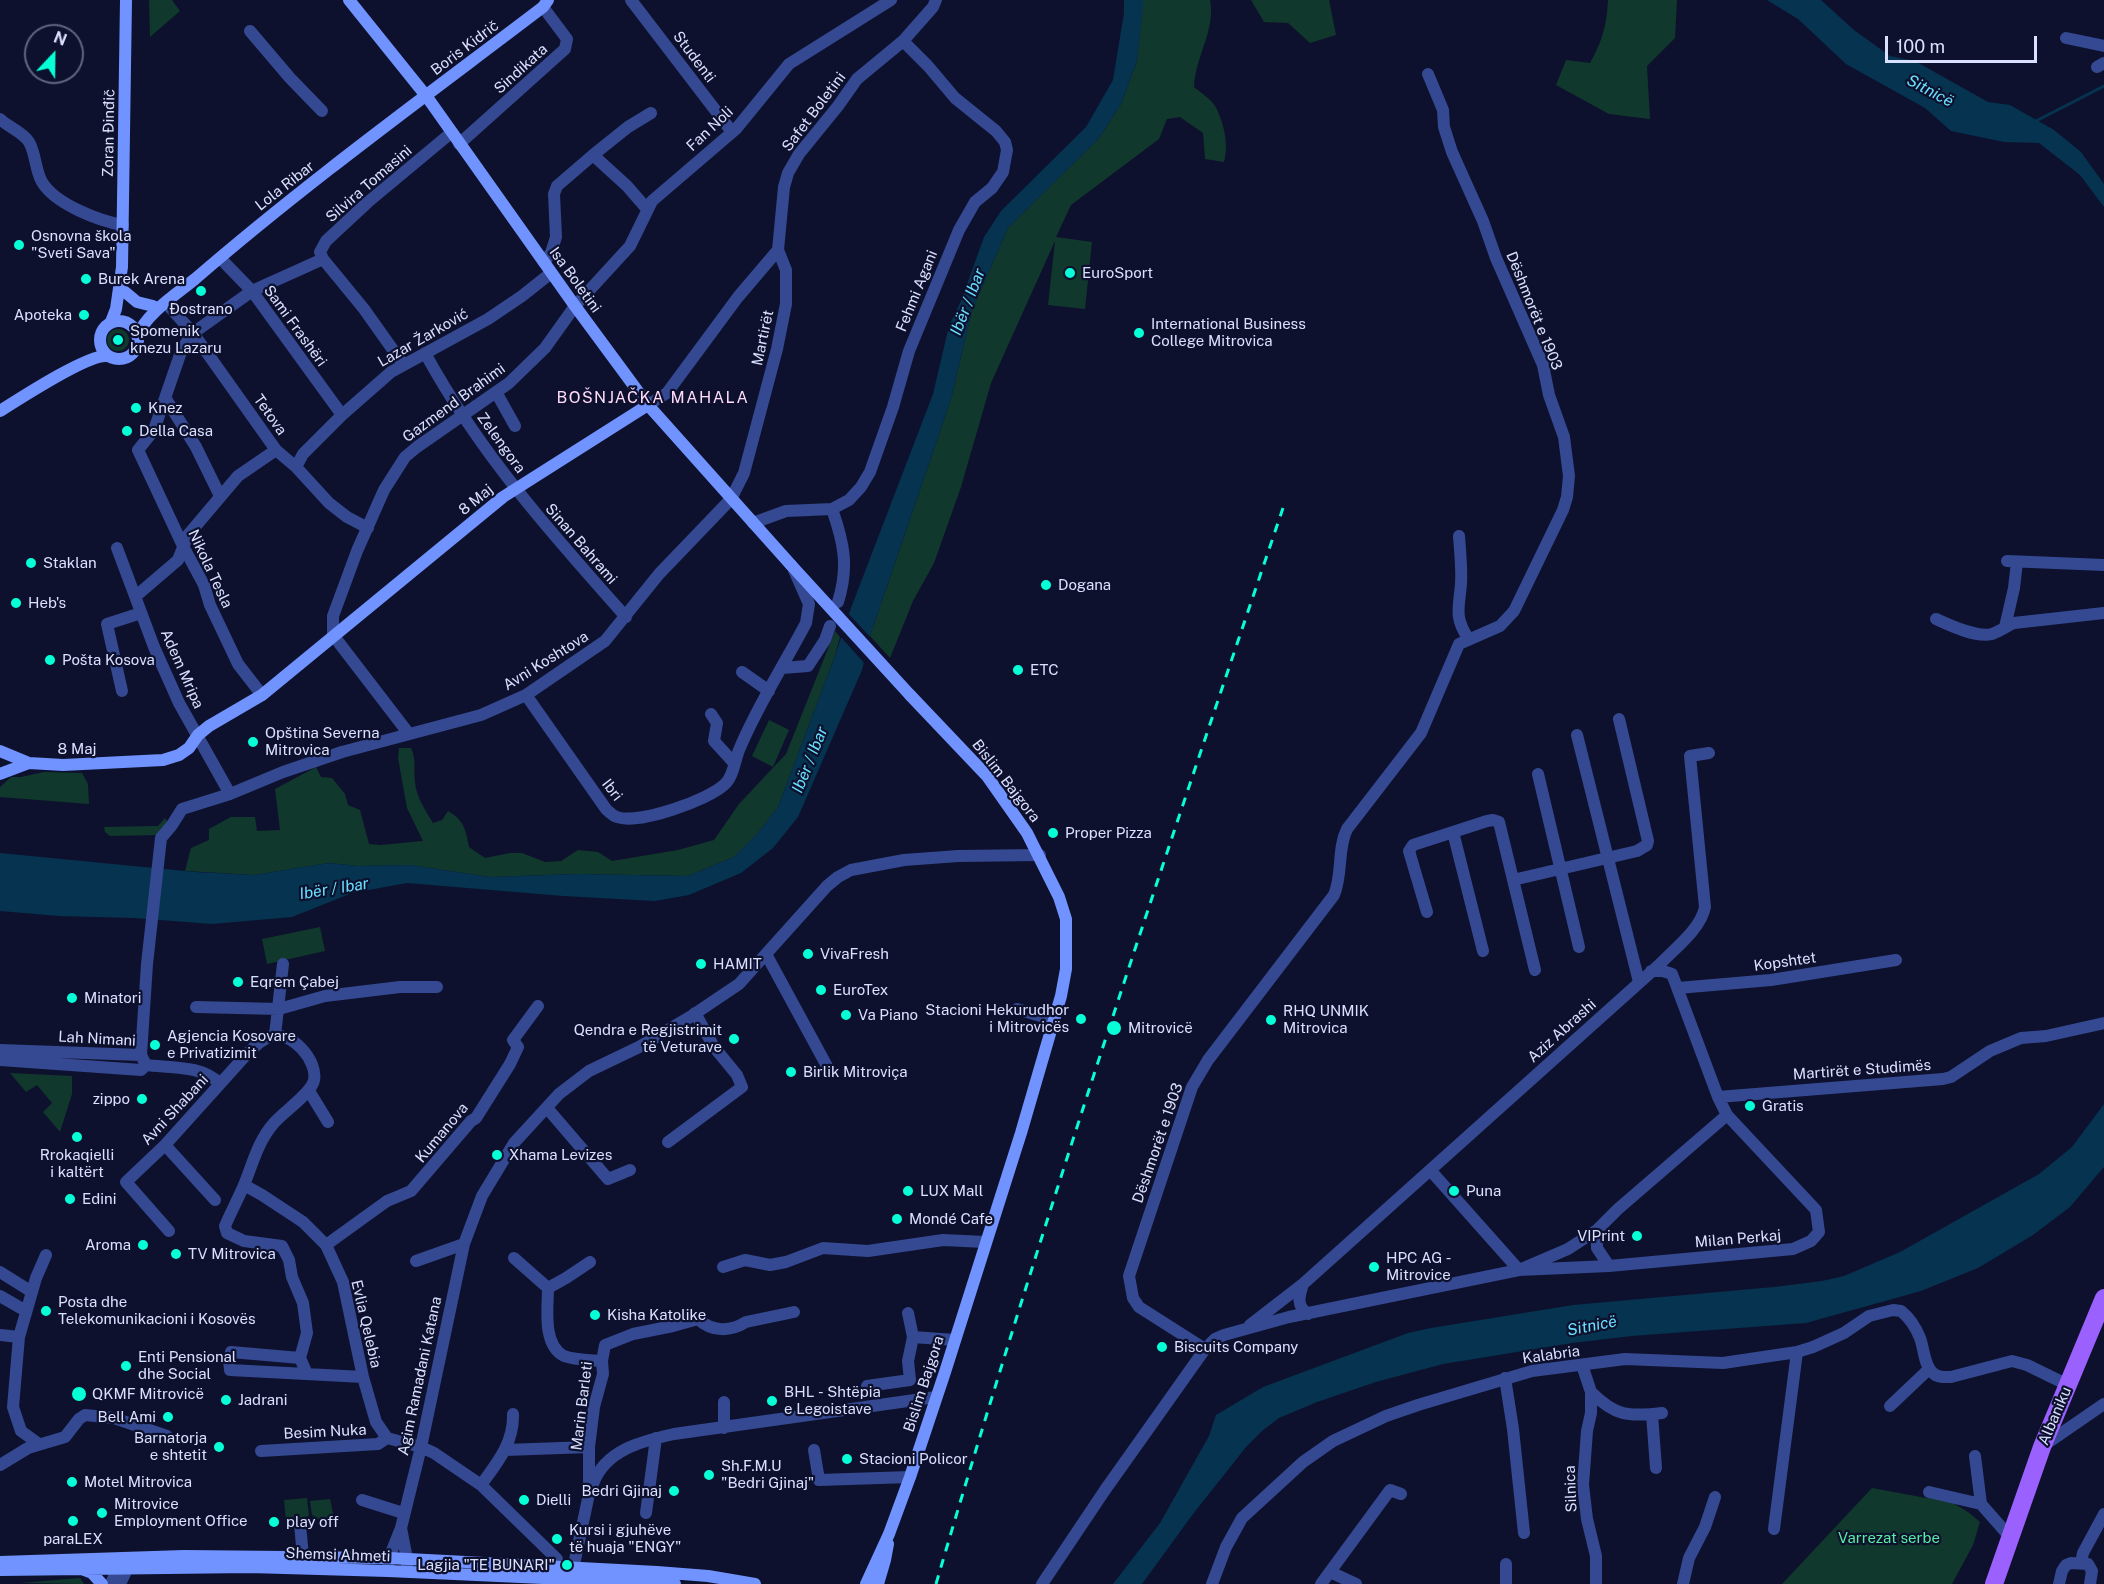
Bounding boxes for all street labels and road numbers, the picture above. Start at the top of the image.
street label: Boris Kidrič [428,17,502,79]
street label: Studenti [669,28,719,86]
street label: Sindikata [491,40,551,98]
street label: Safet Boletini [778,69,850,155]
street label: Zoran Đinđič [99,89,119,177]
street label: Fan Noli [683,103,737,155]
street label: Silvira Tomasini [322,142,416,226]
street label: Lola Ribar [252,157,318,215]
street label: Isa Boletini [545,244,605,316]
street label: Fehmi Agani [892,248,942,334]
street label: Dëshmorët e 1903 [1502,249,1566,373]
street label: Sami Frashëri [260,282,330,370]
street label: Lazar Žarković [375,305,471,371]
street label: Martirët [748,308,778,368]
street label: Gazmend Brahimi [399,360,509,446]
street label: Tetova [250,391,290,439]
street label: Zelengora [473,409,529,477]
street label: 8 Maj [455,481,497,519]
street label: Sinan Bahrami [541,500,621,588]
street label: Nikola Tesla [184,527,236,611]
street label: Adem Mripa [157,627,207,711]
street label: Avni Koshtova [500,628,592,694]
street label: Bislim Bajgora [968,736,1044,826]
street label: 8 Maj [58,740,96,758]
street label: Ibri [598,775,626,805]
street label: Kopshtet [1753,949,1817,975]
street label: Aziz Abrashi [1524,996,1600,1066]
street label: Lah Nimani [58,1028,136,1050]
street label: Martirët e Studimës [1792,1056,1932,1084]
street label: Avni Shabani [138,1071,212,1149]
street label: Dëshmorët e 1903 [1129,1081,1187,1205]
street label: Kumanova [412,1099,472,1167]
street label: Milan Perkaj [1694,1226,1782,1252]
street label: Evlia Qelebia [347,1278,385,1370]
street label: Agim Ramadani Katana [394,1295,446,1457]
street label: Bislim Bajgora [900,1334,948,1434]
street label: Kalabria [1521,1342,1581,1368]
street label: Marin Barleti [568,1360,596,1452]
street label: Albaniku [2035,1384,2075,1448]
street label: Besim Nuka [283,1421,367,1443]
street label: Silnica [1561,1465,1581,1513]
street label: Shemsi Ahmeti [285,1544,391,1566]

